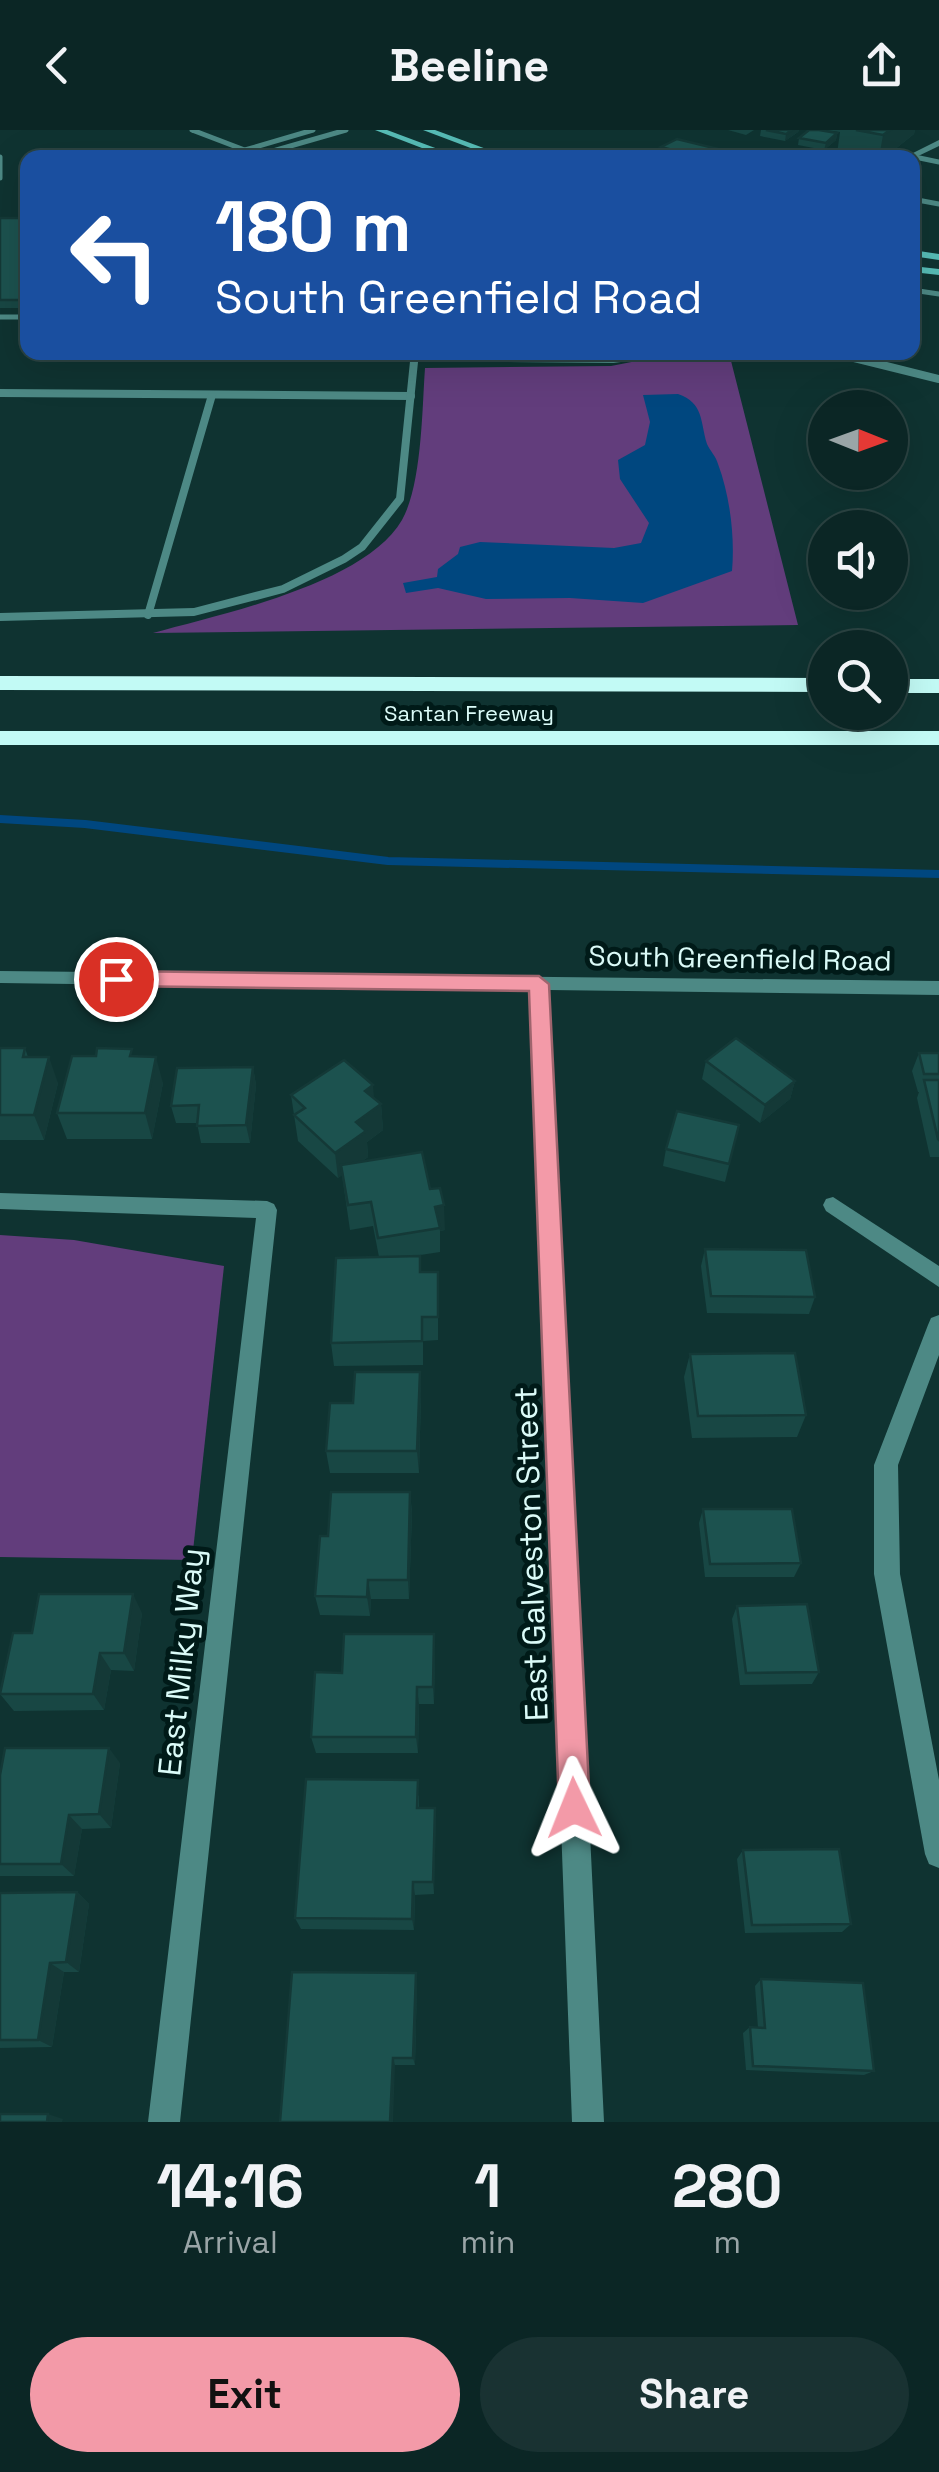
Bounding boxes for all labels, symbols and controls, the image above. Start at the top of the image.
text: Beeline [390,37,549,94]
icon: back [30,38,85,93]
icon: share [854,38,909,93]
text: 180 m [215,182,412,271]
icon: left [50,190,180,320]
text: South Greenfield Road [215,269,702,326]
north arrow [808,390,908,490]
map controls [808,390,908,730]
button: sound [808,510,908,610]
button: search [808,630,908,730]
street label: Santan Freeway [384,699,554,727]
pin [74,937,159,1022]
street label: South Greenfield Road [588,937,892,979]
icon: arrive [89,952,144,1007]
street label: East Galveston Street [505,1386,557,1722]
street label: East Milky Way [149,1546,213,1778]
position arrow [522,1756,626,1860]
text: 14:16 [157,2148,304,2225]
text: 1 [474,2148,501,2225]
text: 280 [672,2148,782,2225]
text: Arrival [183,2222,278,2262]
text: min [460,2222,515,2262]
text: m [713,2222,741,2262]
button: Exit [30,2337,460,2452]
button: Share [480,2337,909,2452]

